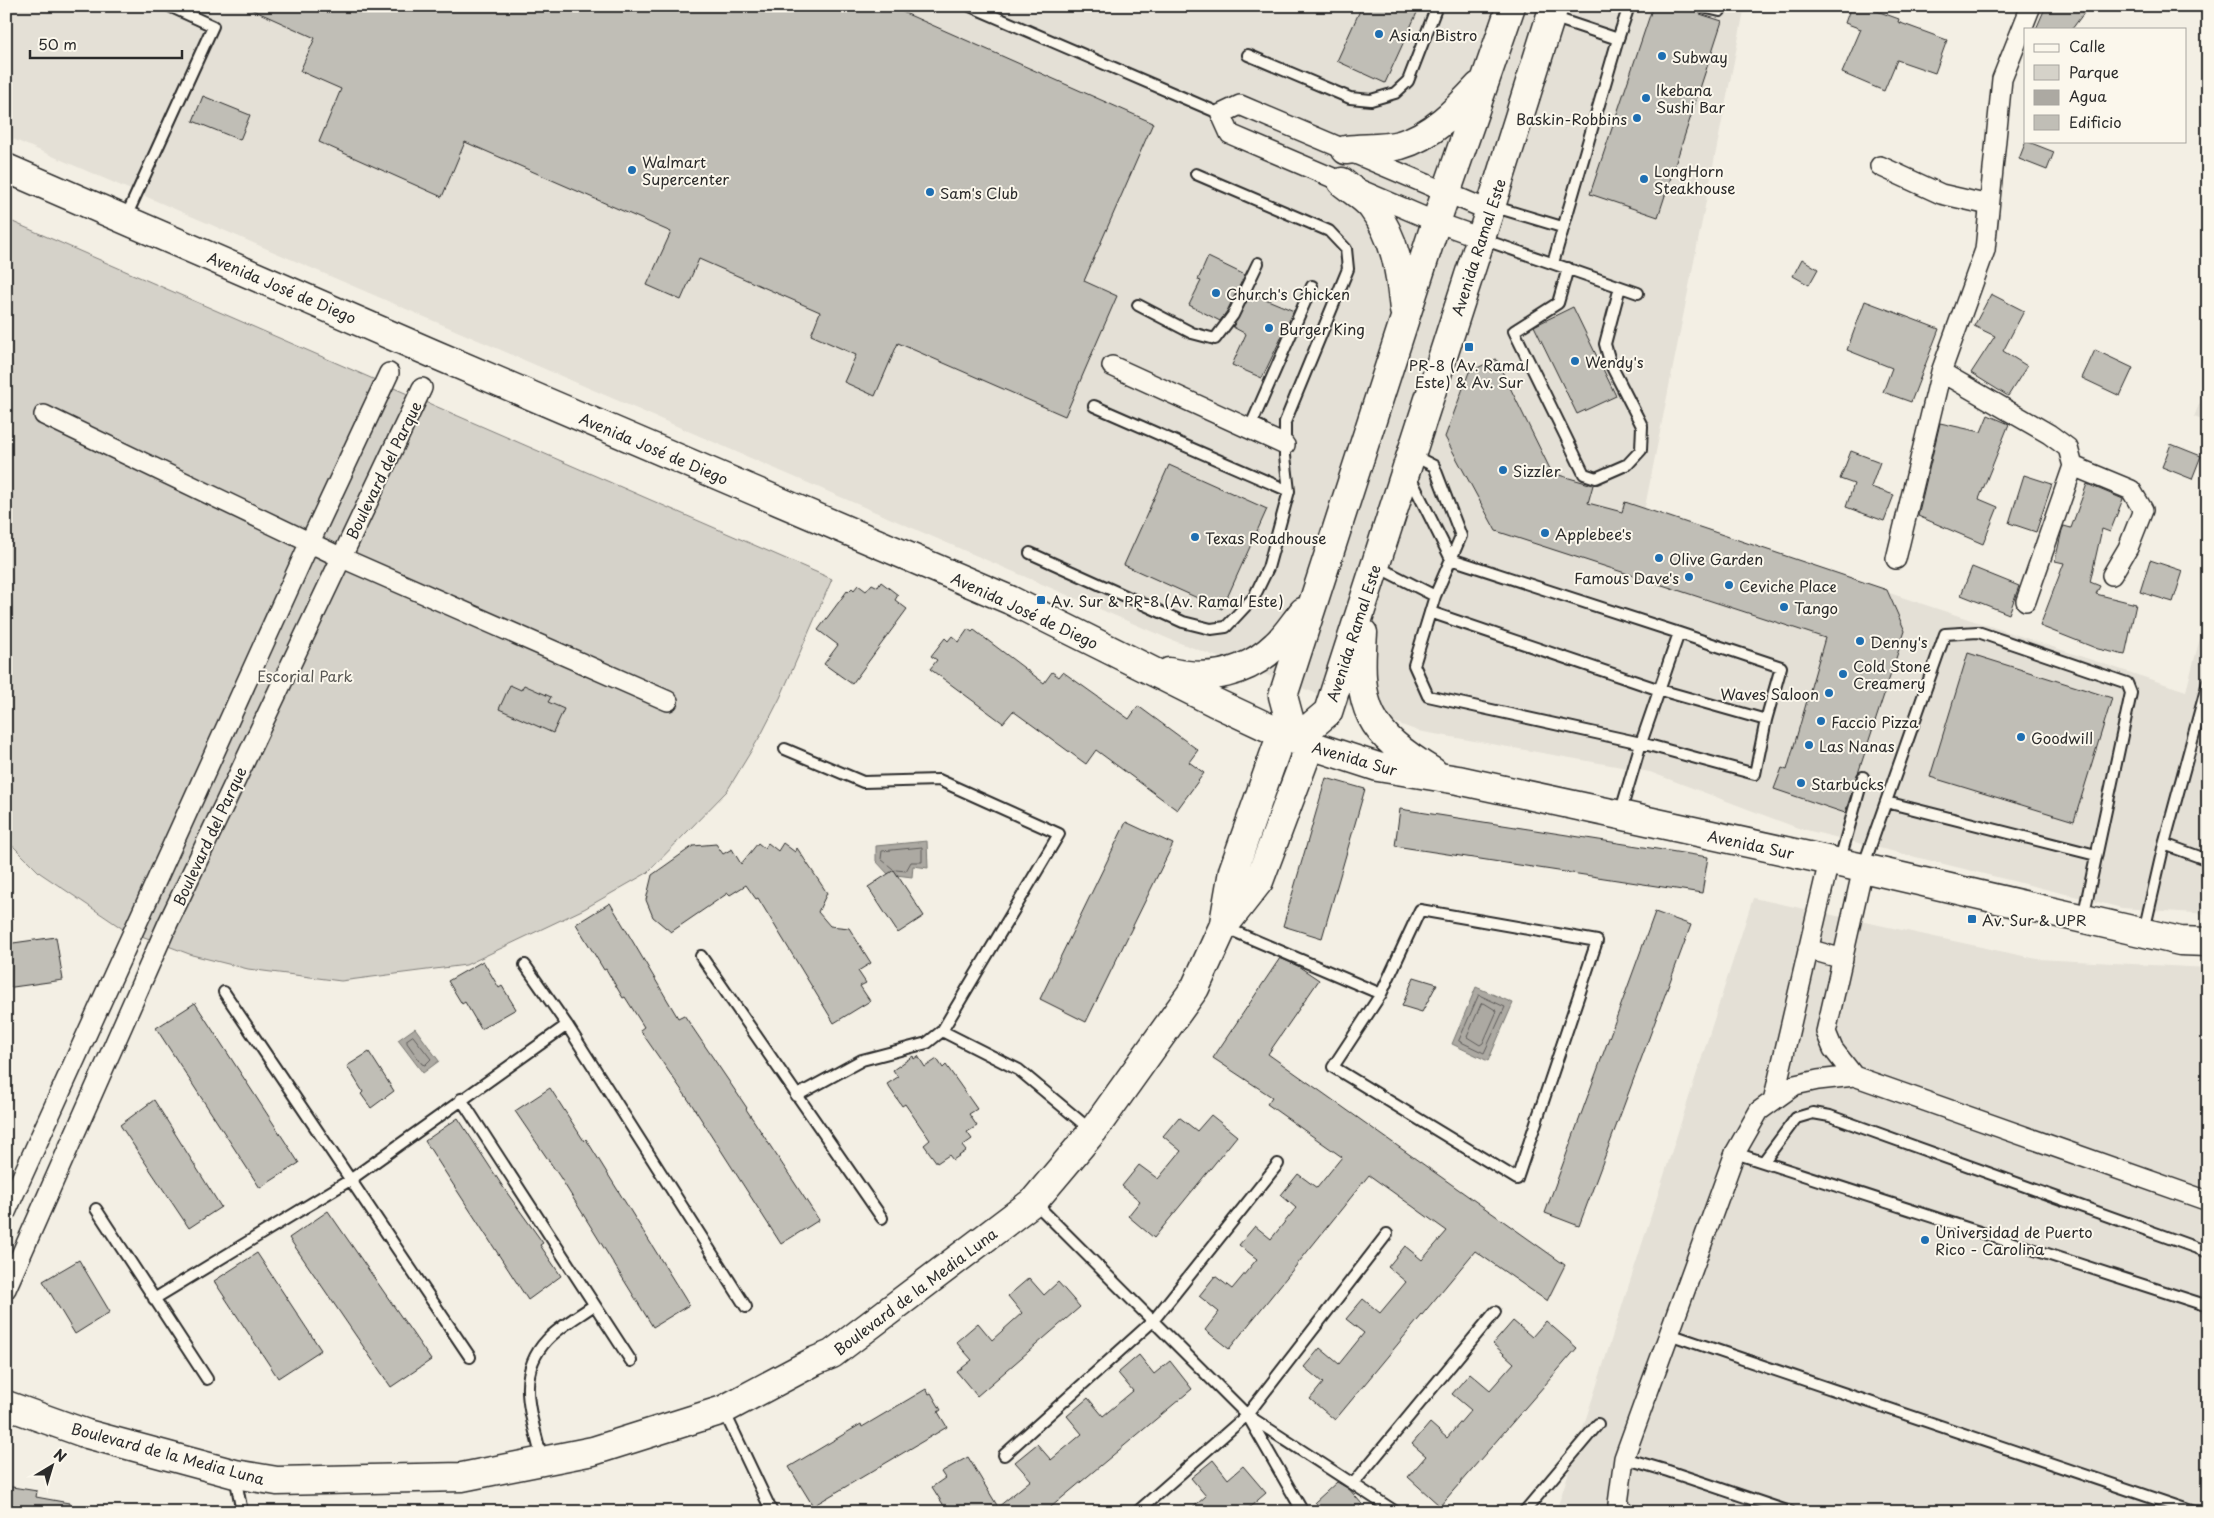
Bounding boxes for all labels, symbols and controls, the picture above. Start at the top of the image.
place label: Asian Bistro [1389,23,1477,46]
scale bar [30,28,182,60]
marker: Asian Bistro [1373,28,1385,40]
legend [2024,28,2186,142]
text: 50 m [38,32,77,55]
text: Calle [2069,34,2106,57]
place label: Subway [1672,45,1728,68]
marker: Subway [1656,50,1668,62]
text: Parque [2069,60,2119,83]
place label: Ikebana Sushi Bar [1656,78,1725,118]
text: Agua [2069,84,2107,107]
marker: Ikebana Sushi Bar [1640,92,1652,104]
place label: Baskin-Robbins [1516,107,1627,130]
text: Edificio [2069,110,2122,133]
marker: Baskin-Robbins [1631,112,1643,124]
place label: Walmart Supercenter [642,150,729,190]
place label: LongHorn Steakhouse [1654,159,1736,199]
marker: Walmart Supercenter [626,164,638,176]
marker: LongHorn Steakhouse [1638,173,1650,185]
street label: Avenida Ramal Este [1445,175,1511,319]
place label: Sam's Club [940,181,1018,204]
marker: Sam's Club [924,186,936,198]
street label: Avenida José de Diego [204,245,360,329]
place label: Church's Chicken [1226,282,1350,305]
marker: Church's Chicken [1210,287,1222,299]
place label: Burger King [1279,317,1365,340]
marker: Burger King [1263,322,1275,334]
marker: PR-8 (Av. Ramal Este) & Av. Sur [1463,341,1475,353]
place label: Wendy's [1585,350,1644,373]
place label: PR-8 (Av. Ramal Este) & Av. Sur [1409,353,1529,393]
marker: Wendy's [1569,355,1581,367]
street label: Boulevard del Parque [339,397,427,543]
street label: Avenida José de Diego [576,406,732,490]
place label: Sizzler [1513,459,1561,482]
marker: Sizzler [1497,464,1509,476]
place label: Applebee's [1555,522,1632,545]
place label: Texas Roadhouse [1205,526,1327,549]
marker: Applebee's [1539,527,1551,539]
marker: Texas Roadhouse [1189,531,1201,543]
place label: Olive Garden [1669,547,1763,570]
marker: Olive Garden [1653,552,1665,564]
street label: Avenida Ramal Este [1320,561,1386,705]
street label: Avenida José de Diego [948,566,1102,654]
place label: Famous Dave's [1574,566,1679,589]
marker: Famous Dave's [1683,571,1695,583]
place label: Ceviche Place [1739,574,1837,597]
marker: Ceviche Place [1723,579,1735,591]
place label: Av. Sur & PR-8 (Av. Ramal Este) [1051,589,1284,612]
marker: Av. Sur & PR-8 (Av. Ramal Este) [1035,594,1047,606]
place label: Tango [1794,596,1838,619]
marker: Tango [1778,601,1790,613]
place label: Denny's [1870,630,1928,653]
marker: Denny's [1854,635,1866,647]
place label: Cold Stone Creamery [1853,654,1931,694]
park label: Escorial Park [257,664,353,687]
marker: Cold Stone Creamery [1837,668,1849,680]
place label: Waves Saloon [1720,682,1819,705]
marker: Waves Saloon [1823,687,1835,699]
place label: Faccio Pizza [1831,710,1919,733]
marker: Faccio Pizza [1815,715,1827,727]
place label: Goodwill [2031,726,2093,749]
marker: Goodwill [2015,731,2027,743]
place label: Las Nanas [1819,734,1895,757]
street label: Avenida Sur [1310,735,1400,781]
marker: Las Nanas [1803,739,1815,751]
street label: Boulevard del Parque [167,763,251,909]
place label: Starbucks [1811,772,1884,795]
marker: Starbucks [1795,777,1807,789]
street label: Avenida Sur [1706,824,1796,864]
place label: Av. Sur & UPR [1982,908,2087,931]
marker: Av. Sur & UPR [1966,913,1978,925]
place label: Universidad de Puerto Rico - Carolina [1935,1220,2093,1260]
street label: Boulevard de la Media Luna [828,1221,1002,1360]
marker: Universidad de Puerto Rico - Carolina [1919,1234,1931,1246]
street label: Boulevard de la Media Luna [69,1416,268,1490]
north arrow [28,1440,78,1490]
text: N [49,1444,71,1467]

